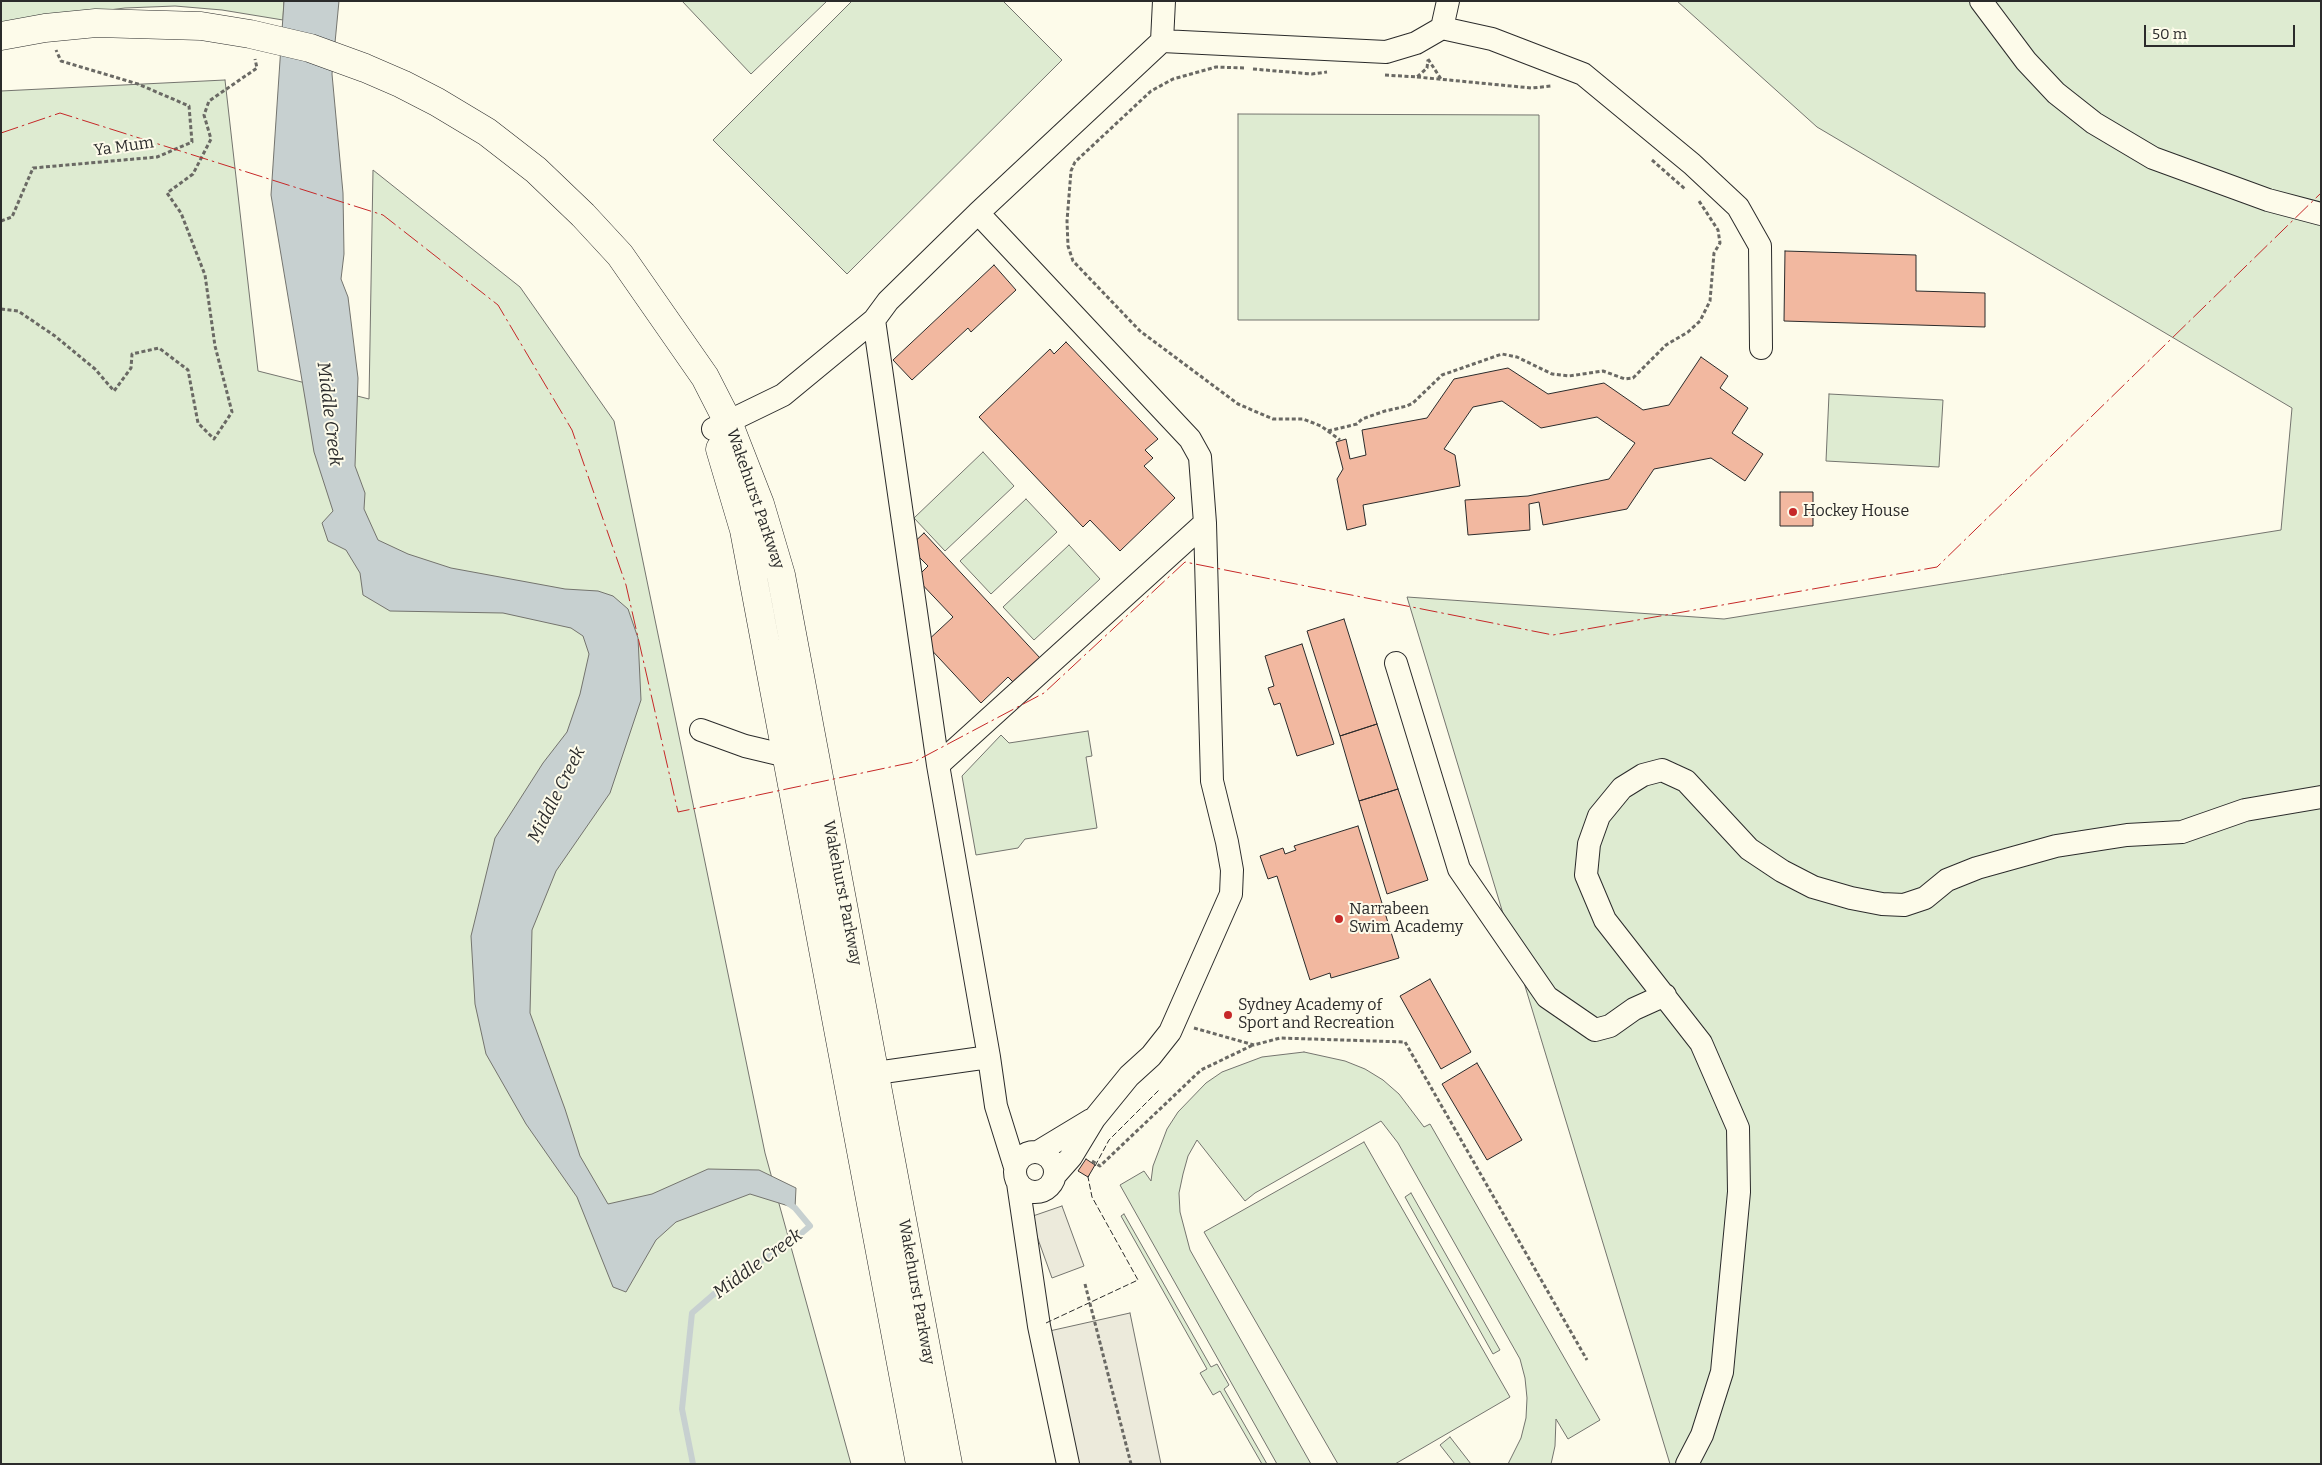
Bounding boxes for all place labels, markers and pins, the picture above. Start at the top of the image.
place label: Hockey House [1803,502,1909,522]
marker: Hockey House [1787,506,1799,518]
place label: Narrabeen Swim Academy [1349,900,1463,938]
marker: Narrabeen Swim Academy [1333,913,1345,925]
place label: Sydney Academy of Sport and Recreation [1238,996,1394,1034]
marker: Sydney Academy of Sport and Recreation [1222,1009,1234,1021]

